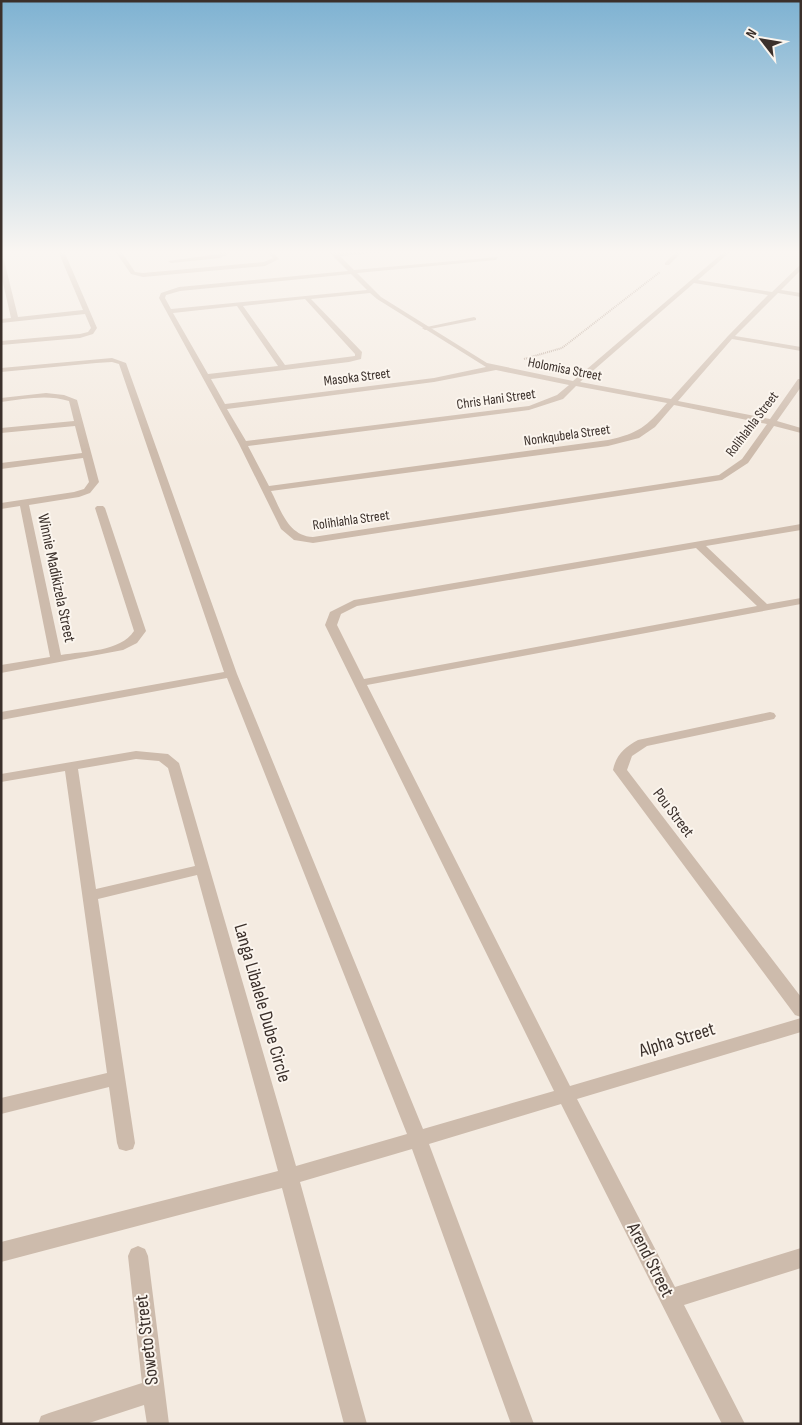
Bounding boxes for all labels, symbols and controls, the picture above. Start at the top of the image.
north arrow [737,15,787,65]
text: N [742,26,760,41]
street label: Holomisa Street [527,353,603,385]
street label: Masoka Street [323,364,391,390]
street label: Chris Hani Street [455,385,537,413]
street label: Rolihlahla Street [722,388,782,460]
street label: Nonkqubela Street [523,421,611,449]
street label: Rolihlahla Street [312,506,390,534]
street label: Winnie Madikizela Street [33,512,79,644]
street label: Pou Street [648,785,698,841]
street label: Langa Libalele Dube Circle [228,921,296,1085]
street label: Alpha Street [635,1017,718,1063]
street label: Arend Street [621,1218,679,1301]
street label: Soweto Street [130,1293,164,1386]

